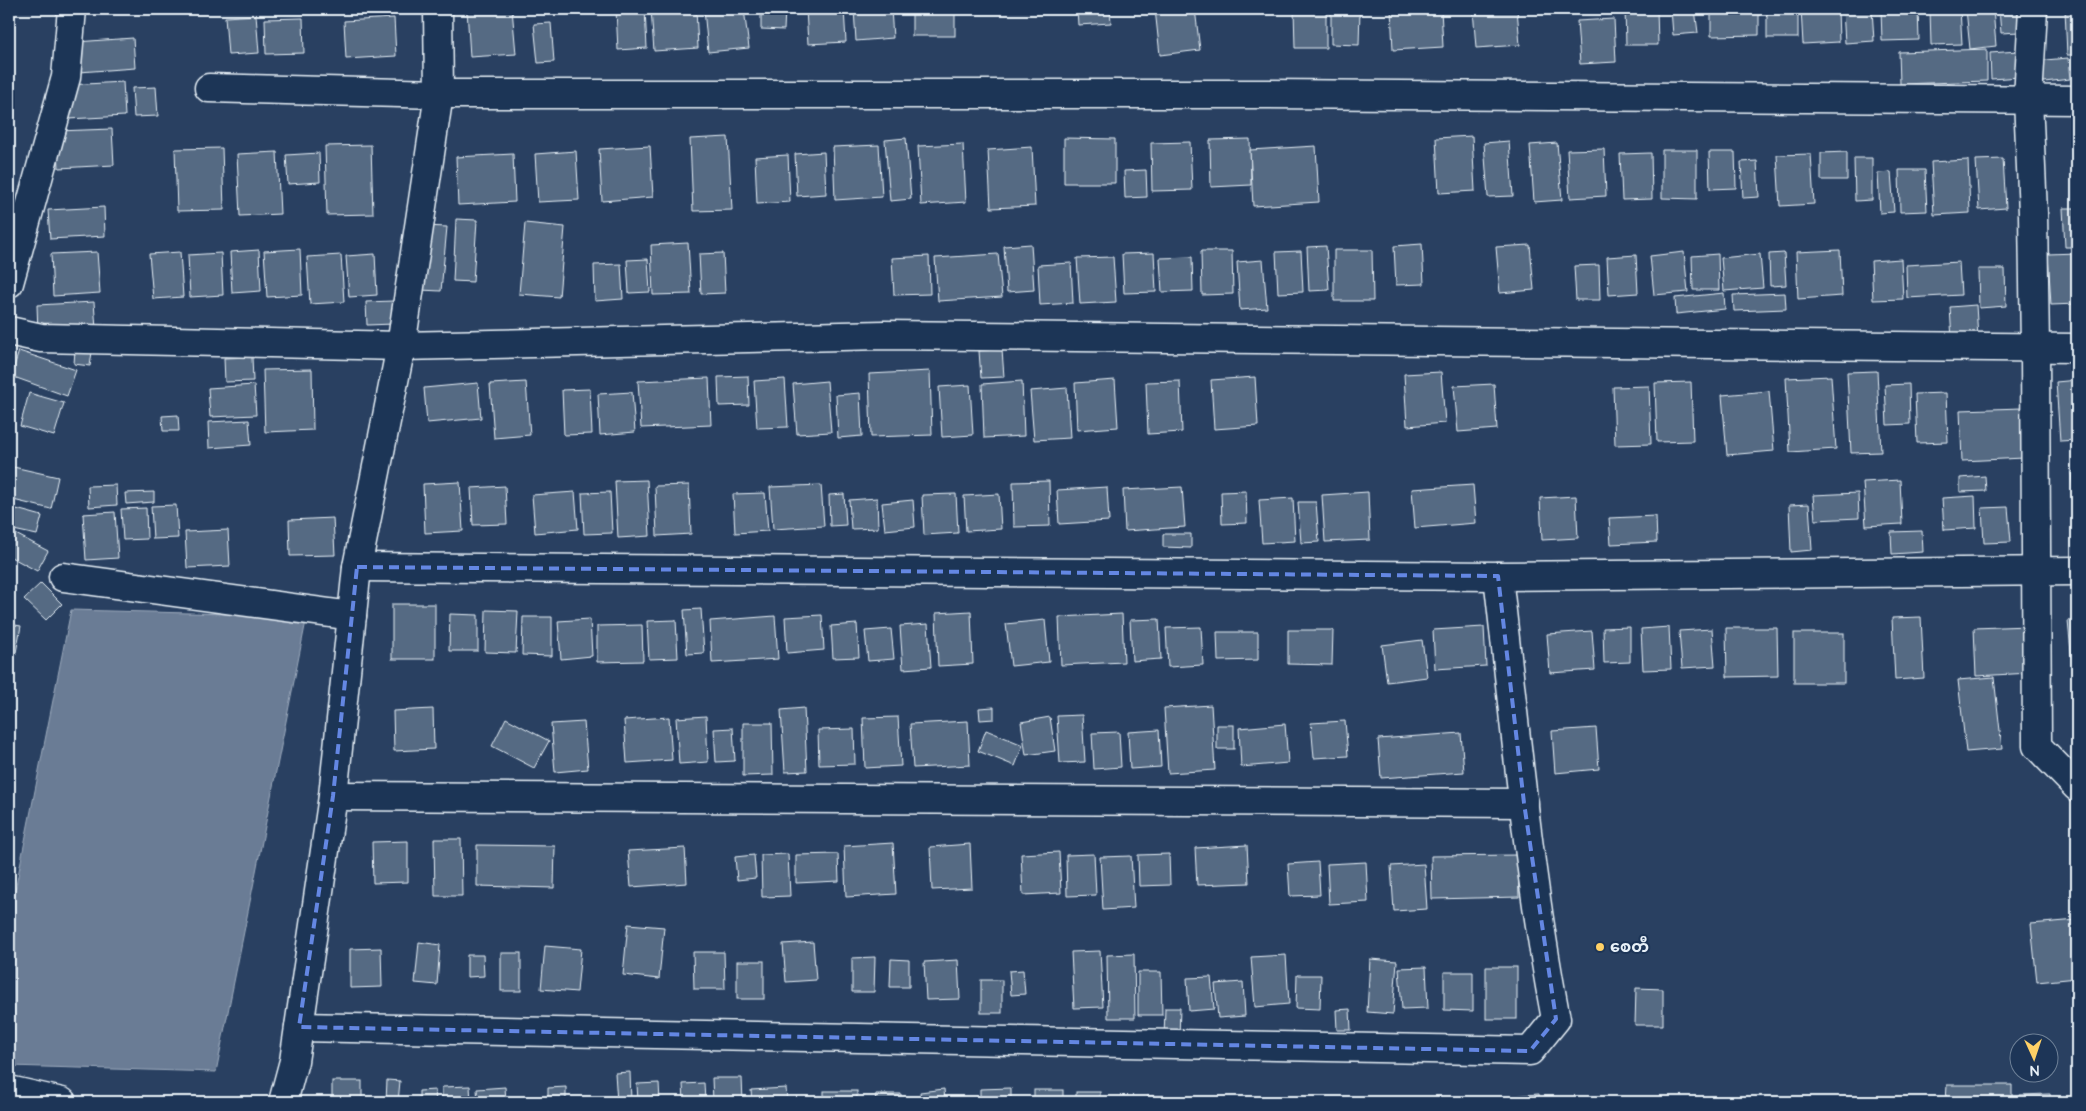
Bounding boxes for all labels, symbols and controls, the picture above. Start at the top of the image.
place label: စေတီ [1610,935,1649,958]
marker: စေတီ [1594,941,1606,953]
north arrow [2008,1034,2058,1084]
text: N [2030,1060,2040,1080]

